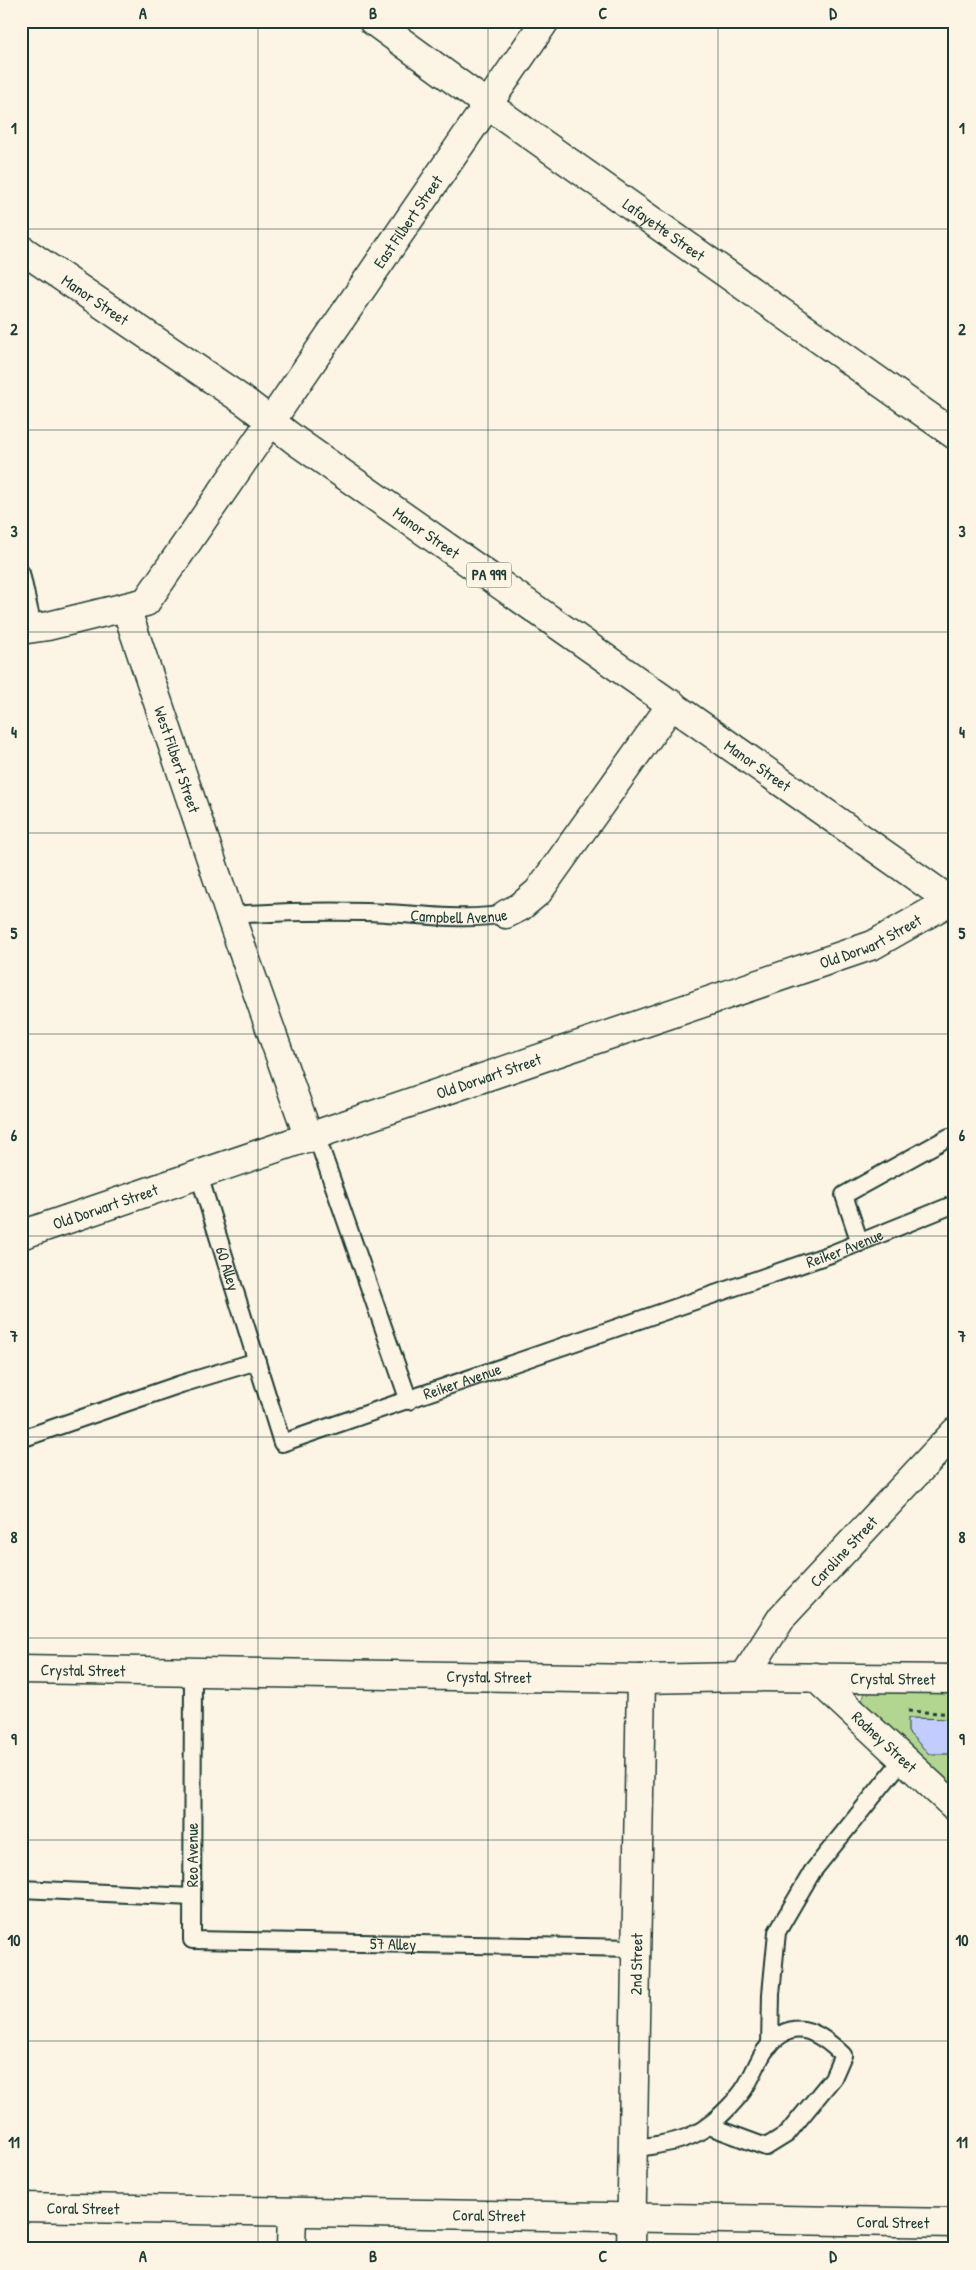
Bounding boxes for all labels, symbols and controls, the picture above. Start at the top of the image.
text: A [139,2,147,24]
text: B [369,2,377,24]
text: C [599,2,608,24]
text: D [829,2,837,24]
text: 1 [11,117,17,139]
text: 1 [959,117,965,139]
street label: East Filbert Street [368,170,448,272]
street label: Lafayette Street [619,193,710,266]
street label: Manor Street [58,269,134,331]
text: 2 [10,318,18,340]
text: 2 [958,318,966,340]
street label: Manor Street [389,502,465,564]
text: 3 [10,520,18,542]
text: 3 [958,520,966,542]
road number: PA 999 [466,562,512,588]
street label: West Filbert Street [149,703,206,816]
text: 4 [11,721,17,743]
text: 4 [959,721,965,743]
street label: Manor Street [720,734,796,797]
street label: Campbell Avenue [410,903,509,928]
street label: Old Dorwart Street [817,908,926,973]
text: 5 [11,922,18,944]
text: 5 [959,922,966,944]
street label: Old Dorwart Street [433,1048,545,1104]
text: 6 [11,1124,18,1146]
text: 6 [959,1124,966,1146]
street label: Old Dorwart Street [50,1178,161,1234]
street label: Reiker Avenue [803,1223,887,1273]
street label: 60 Alley [211,1244,245,1294]
text: 7 [9,1325,18,1347]
text: 7 [957,1325,966,1347]
street label: Reiker Avenue [420,1357,504,1405]
street label: Caroline Street [805,1510,883,1592]
text: 8 [11,1526,18,1548]
text: 8 [959,1526,966,1548]
street label: Crystal Street [40,1658,126,1682]
street label: Crystal Street [446,1665,532,1688]
street label: Crystal Street [850,1667,936,1690]
street label: Rodney Street [847,1706,922,1778]
text: 9 [11,1728,17,1750]
text: 9 [959,1728,965,1750]
street label: Reo Avenue [181,1822,203,1887]
text: 10 [8,1929,20,1951]
text: 10 [956,1929,968,1951]
street label: 57 Alley [370,1932,417,1955]
street label: 2nd Street [624,1932,648,1995]
text: 11 [8,2131,20,2153]
text: 11 [956,2131,968,2153]
street label: Coral Street [46,2196,120,2220]
street label: Coral Street [452,2203,526,2227]
street label: Coral Street [856,2210,930,2234]
text: A [139,2245,147,2267]
text: B [369,2245,377,2267]
text: C [599,2245,608,2267]
text: D [829,2245,837,2267]

